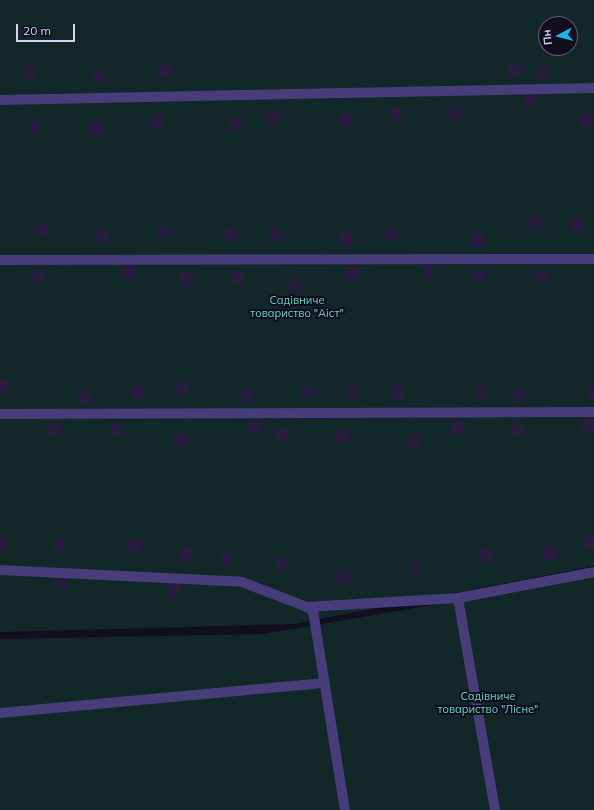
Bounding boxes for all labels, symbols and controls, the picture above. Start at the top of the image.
scale bar [18,16,77,42]
north arrow [538,16,578,56]
text: 20 m [23,23,51,38]
text: Пн [539,29,555,46]
park label: Садівниче товариство "Аіст" [250,294,344,320]
park label: Садівниче товариство "Лісне" [438,690,538,716]

